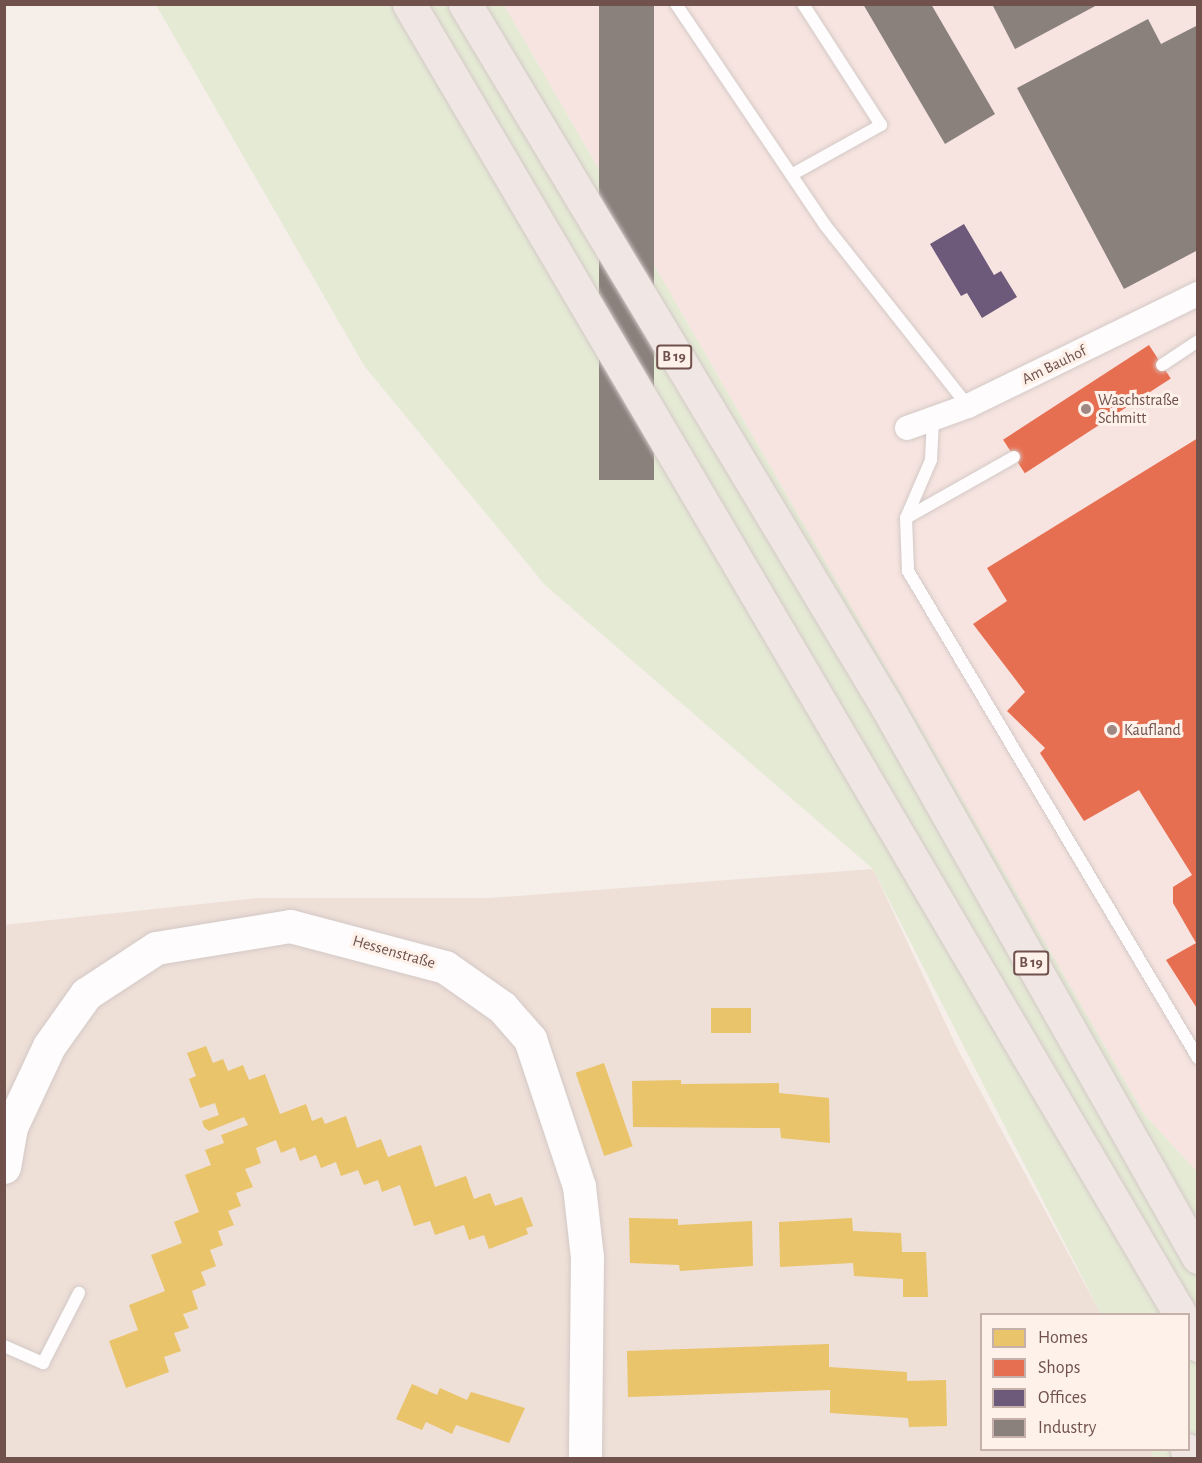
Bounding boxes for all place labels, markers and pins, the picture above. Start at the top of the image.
place label: Waschstraße Schmitt [1098,390,1179,428]
marker: Waschstraße Schmitt [1079,402,1093,416]
place label: Kaufland [1124,720,1181,740]
marker: Kaufland [1105,723,1119,737]

